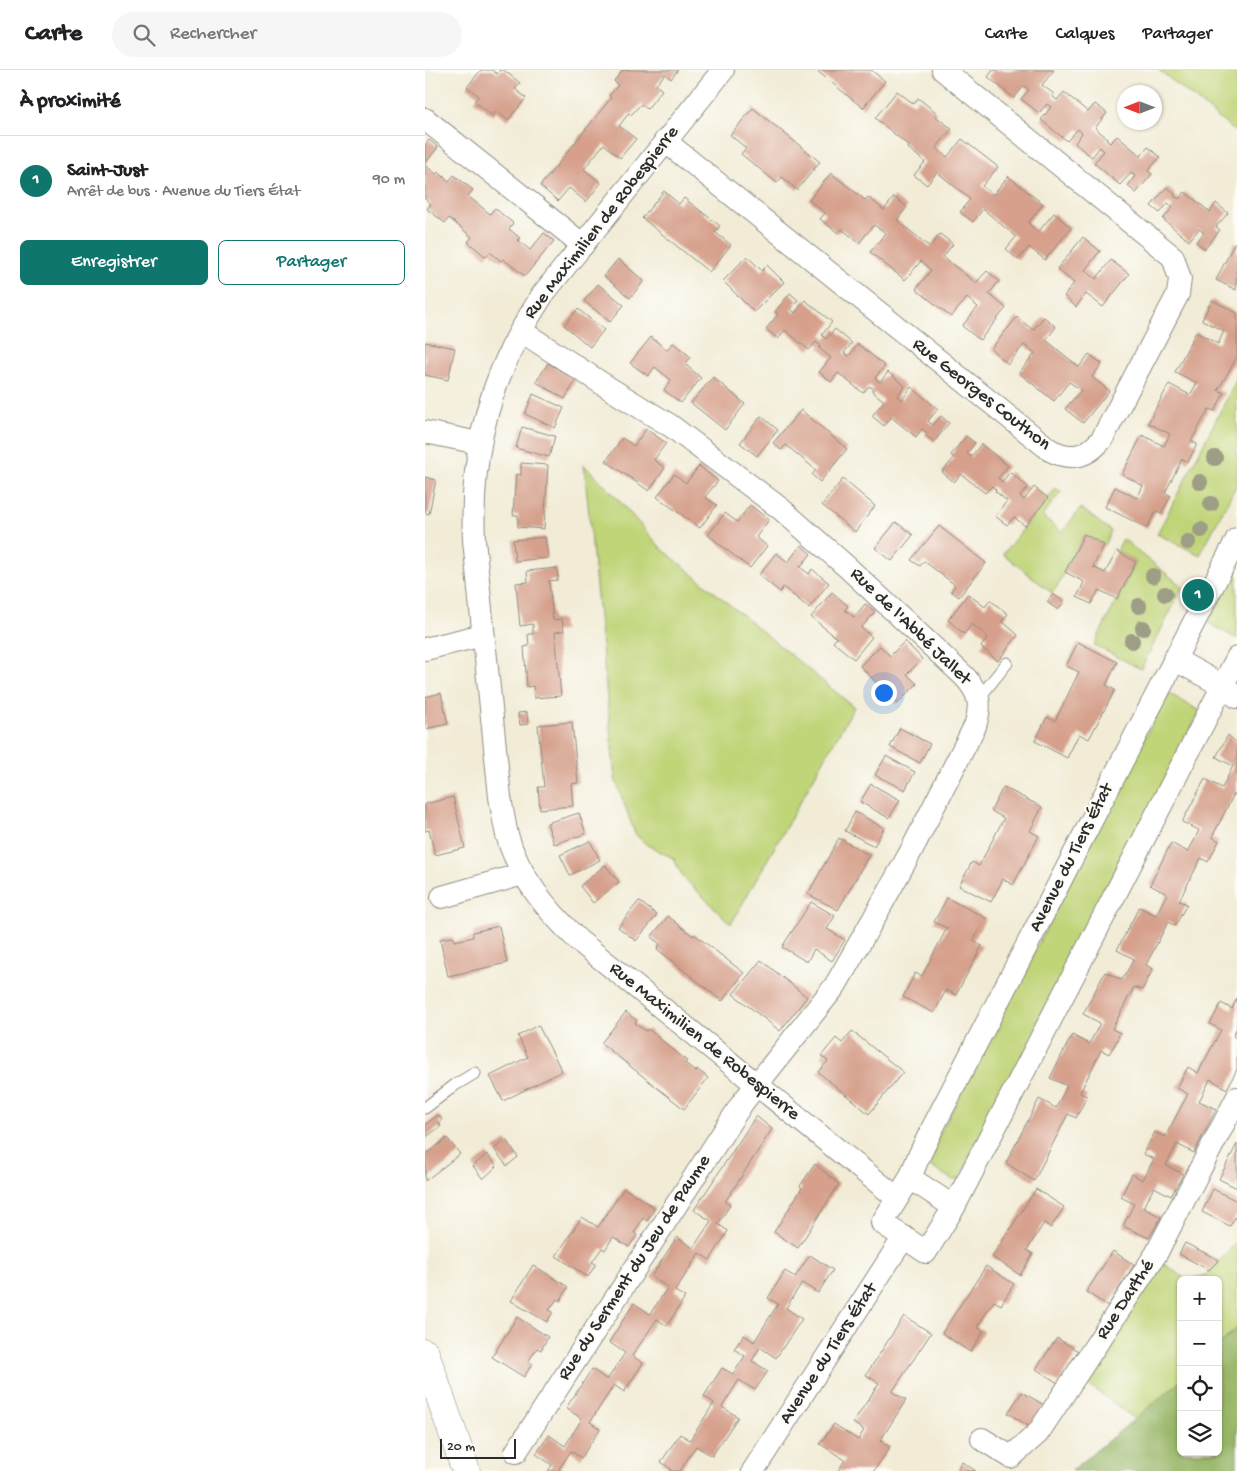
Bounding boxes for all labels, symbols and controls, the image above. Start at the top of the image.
search box [112,12,462,57]
text: Carte [25,20,82,49]
icon: search [130,21,158,49]
text: Rechercher [170,23,256,46]
text: Carte [985,24,1028,45]
text: Calques [1056,24,1114,45]
text: Partager [1142,24,1212,45]
north arrow [1117,85,1162,130]
text: À proximité [20,90,121,115]
street label: Rue Maximilien de Robespierre [519,122,685,324]
text: Saint-Just [67,160,147,183]
text: 1 [33,171,39,190]
text: 90 m [373,171,405,190]
text: Arrêt de bus · Avenue du Tiers État [67,183,300,202]
button: Enregistrer [20,240,208,285]
button: Partager [218,240,405,285]
street label: Rue Georges Couthon [907,334,1055,456]
street label: Rue de l'Abbé Jallet [845,563,977,692]
pin: 1 [1182,576,1214,614]
your location [871,680,897,706]
street label: Avenue du Tiers État [1025,778,1120,936]
street label: Rue Maximilien de Robespierre [604,958,804,1126]
street label: Rue du Serment du Jeu de Paume [553,1151,717,1385]
street label: Rue Darthé [1092,1256,1160,1344]
map controls [1177,1276,1222,1456]
button: + [1177,1276,1222,1321]
street label: Avenue du Tiers État [775,1277,884,1429]
button: − [1177,1321,1222,1366]
button: locate [1177,1366,1222,1411]
button: layers [1177,1411,1222,1456]
scale bar [440,1436,516,1459]
text: 20 m [447,1439,475,1456]

